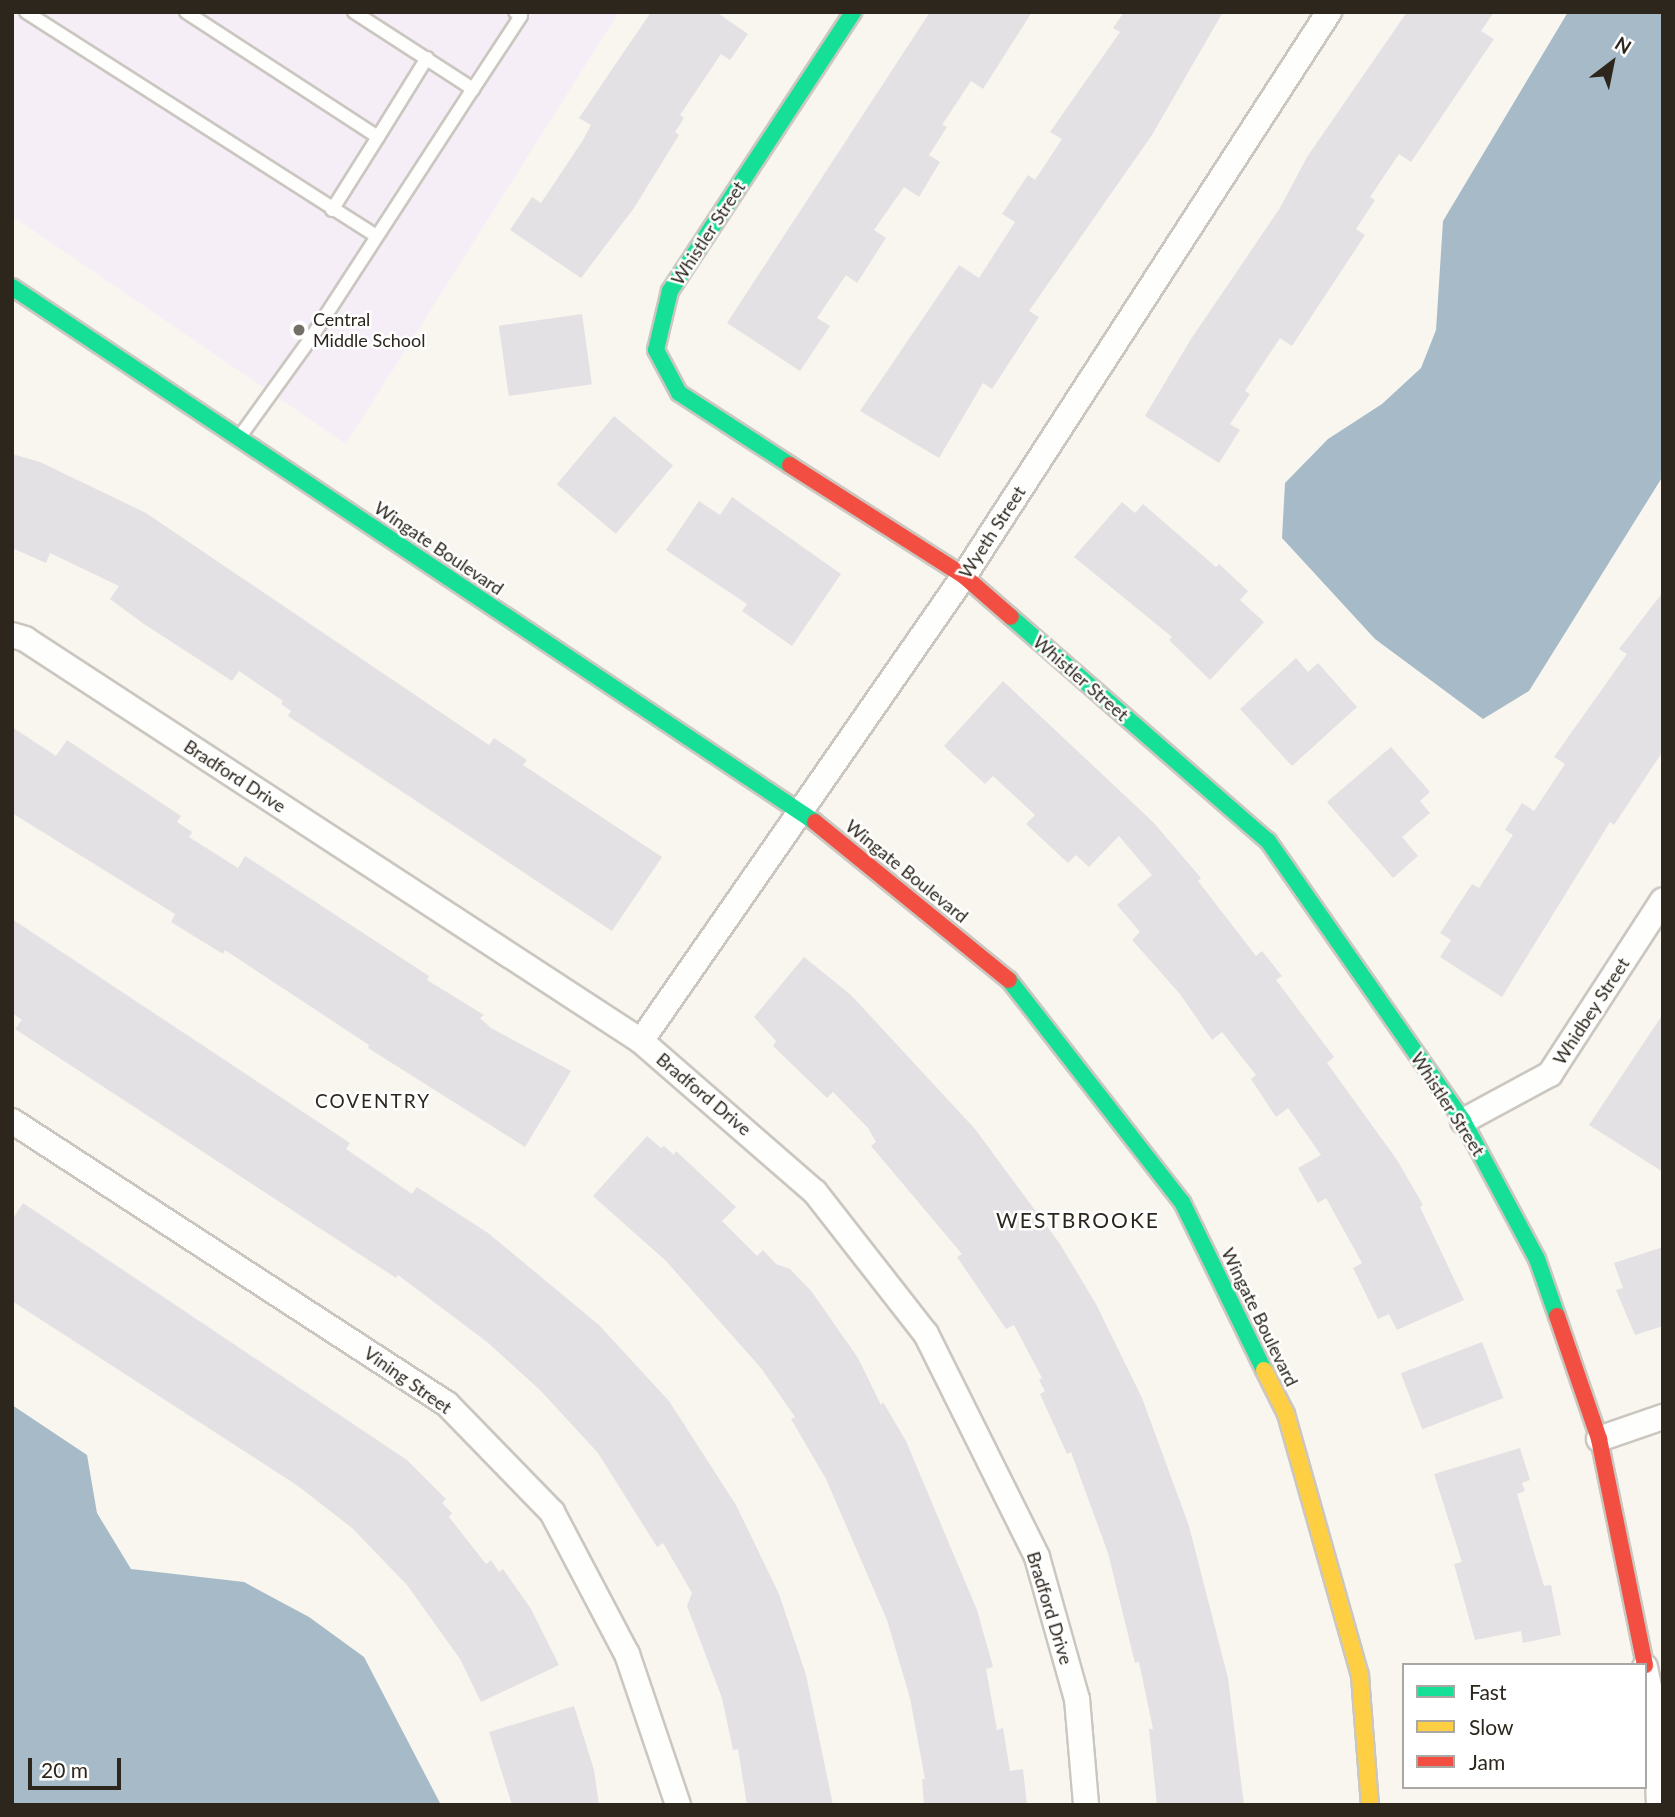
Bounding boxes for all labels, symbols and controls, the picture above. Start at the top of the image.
north arrow [1577,28,1647,98]
text: N [1611,31,1636,58]
street label: Whistler Street [666,177,750,289]
place label: Central Middle School [313,309,425,352]
marker: Central Middle School [291,322,307,338]
street label: Wyeth Street [954,482,1030,582]
street label: Wingate Boulevard [370,497,508,599]
street label: Whistler Street [1029,631,1133,725]
street label: Bradford Drive [180,735,290,817]
street label: Wingate Boulevard [841,815,973,927]
street label: Whidbey Street [1548,953,1634,1069]
street label: Bradford Drive [652,1048,756,1140]
street label: Whistler Street [1406,1048,1490,1160]
district label: COVENTRY [316,1090,430,1112]
district label: WESTBROOKE [997,1207,1159,1233]
street label: Wingate Boulevard [1217,1244,1303,1390]
street label: Vining Street [360,1342,456,1418]
street label: Bradford Drive [1023,1549,1077,1667]
legend [1402,1663,1647,1789]
text: Fast [1469,1679,1506,1704]
text: Slow [1469,1714,1513,1739]
scale bar [32,1744,124,1788]
text: Jam [1469,1749,1505,1774]
text: 20 m [41,1757,88,1782]

